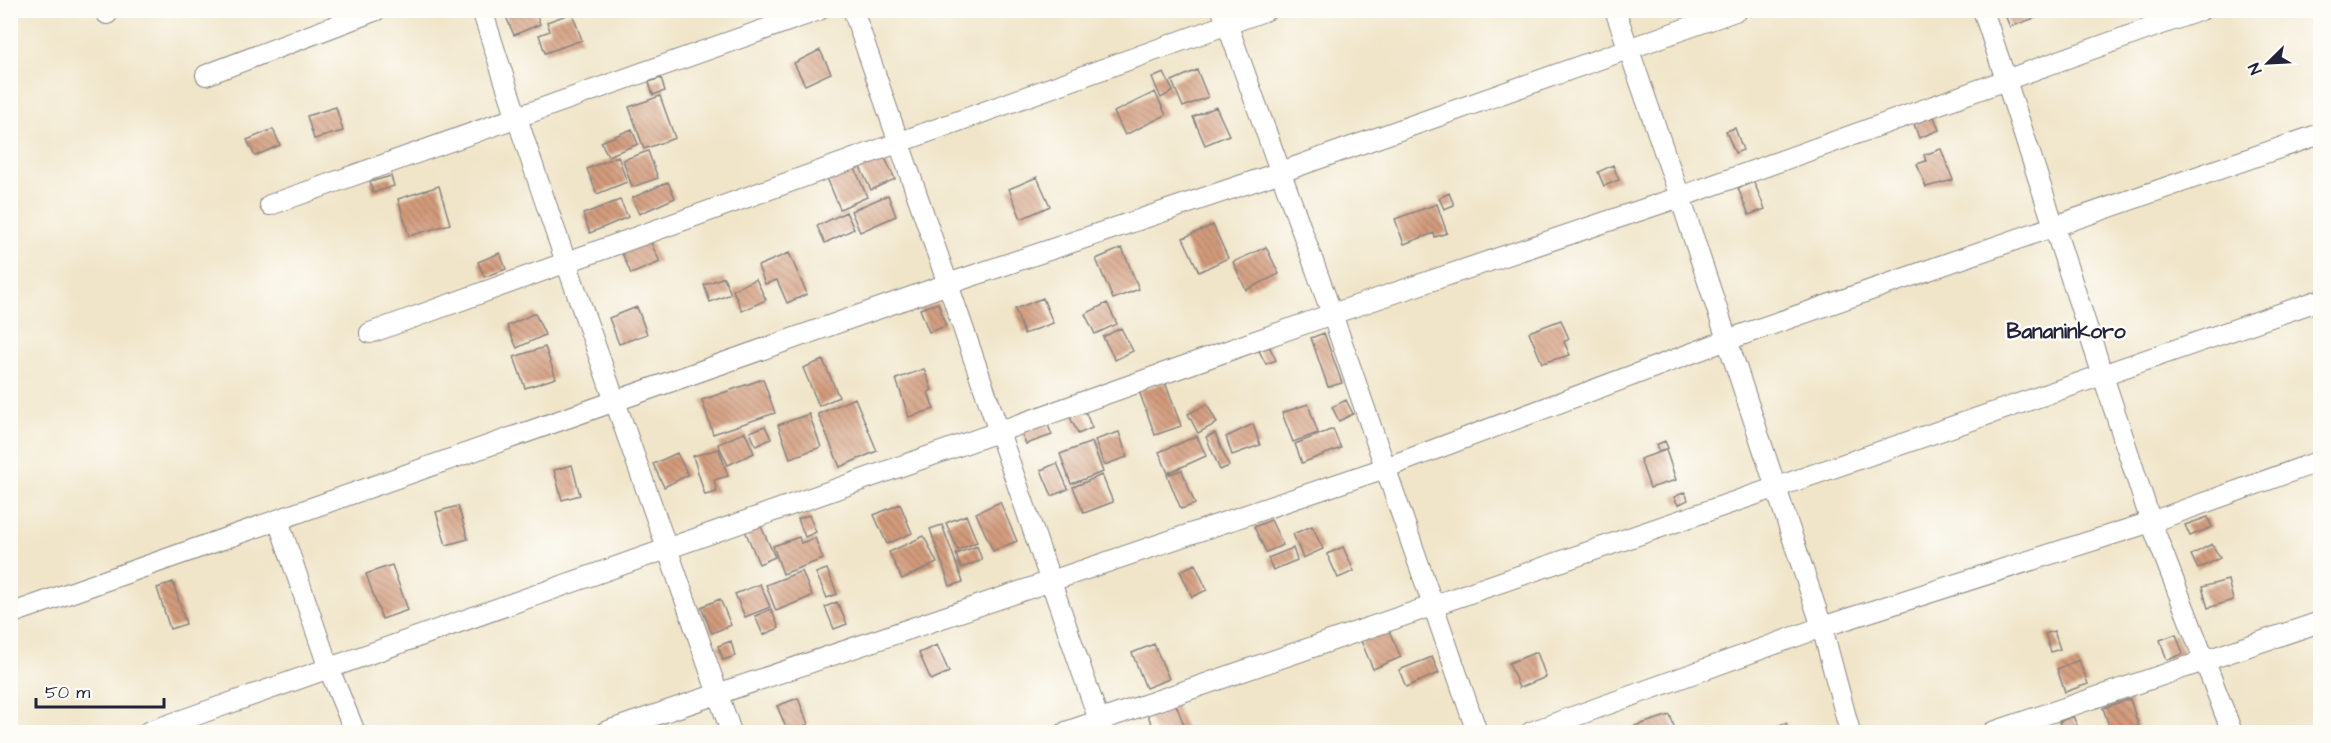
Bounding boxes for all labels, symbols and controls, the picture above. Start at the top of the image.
north arrow [2238,33,2298,93]
text: N [2243,60,2267,78]
district label: Bananinkoro [2006,317,2126,346]
scale bar [36,671,164,709]
text: 50 m [45,680,90,705]

